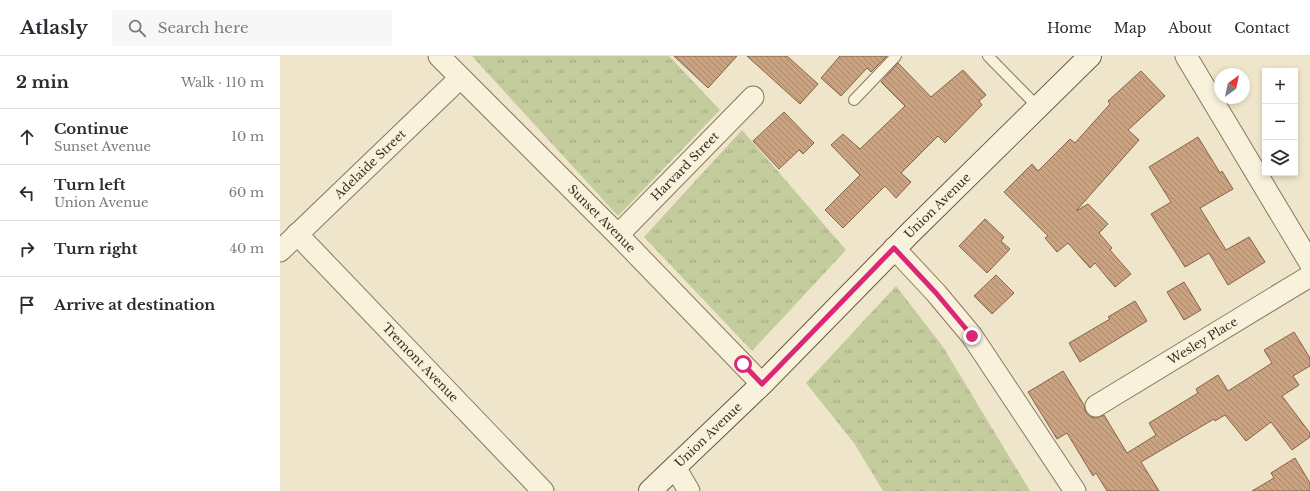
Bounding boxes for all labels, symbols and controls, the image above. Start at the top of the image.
search box [112,10,392,46]
text: Atlasly [20,16,88,39]
icon: search [126,17,148,39]
text: Search here [158,18,249,37]
text: Home [1047,19,1092,37]
text: Map [1114,19,1146,37]
text: About [1168,19,1212,37]
text: Contact [1234,19,1290,37]
north arrow [1214,68,1250,104]
map controls [1262,68,1298,176]
button: + [1262,68,1298,104]
text: 2 min [16,72,69,93]
text: Walk · 110 m [181,74,264,91]
button: − [1262,104,1298,140]
text: Continue [54,119,129,138]
icon: ahead [16,126,38,148]
street label: Adelaide Street [330,126,409,202]
text: 10 m [231,128,264,145]
street label: Harvard Street [648,128,722,204]
text: Sunset Avenue [54,138,151,155]
button: layers [1262,140,1298,176]
street label: Union Avenue [901,170,974,241]
text: Turn left [54,175,125,194]
street label: Sunset Avenue [565,181,639,256]
icon: left [16,182,38,204]
text: 60 m [229,184,264,201]
text: Union Avenue [54,194,148,211]
icon: right [16,238,38,260]
text: Turn right [54,239,137,258]
text: 40 m [229,240,264,257]
icon: arrive [16,294,38,316]
text: Arrive at destination [54,295,215,314]
street label: Wesley Place [1164,314,1240,368]
street label: Tremont Avenue [379,320,462,405]
route end [963,327,981,345]
route start [734,355,752,373]
street label: Union Avenue [672,399,745,470]

